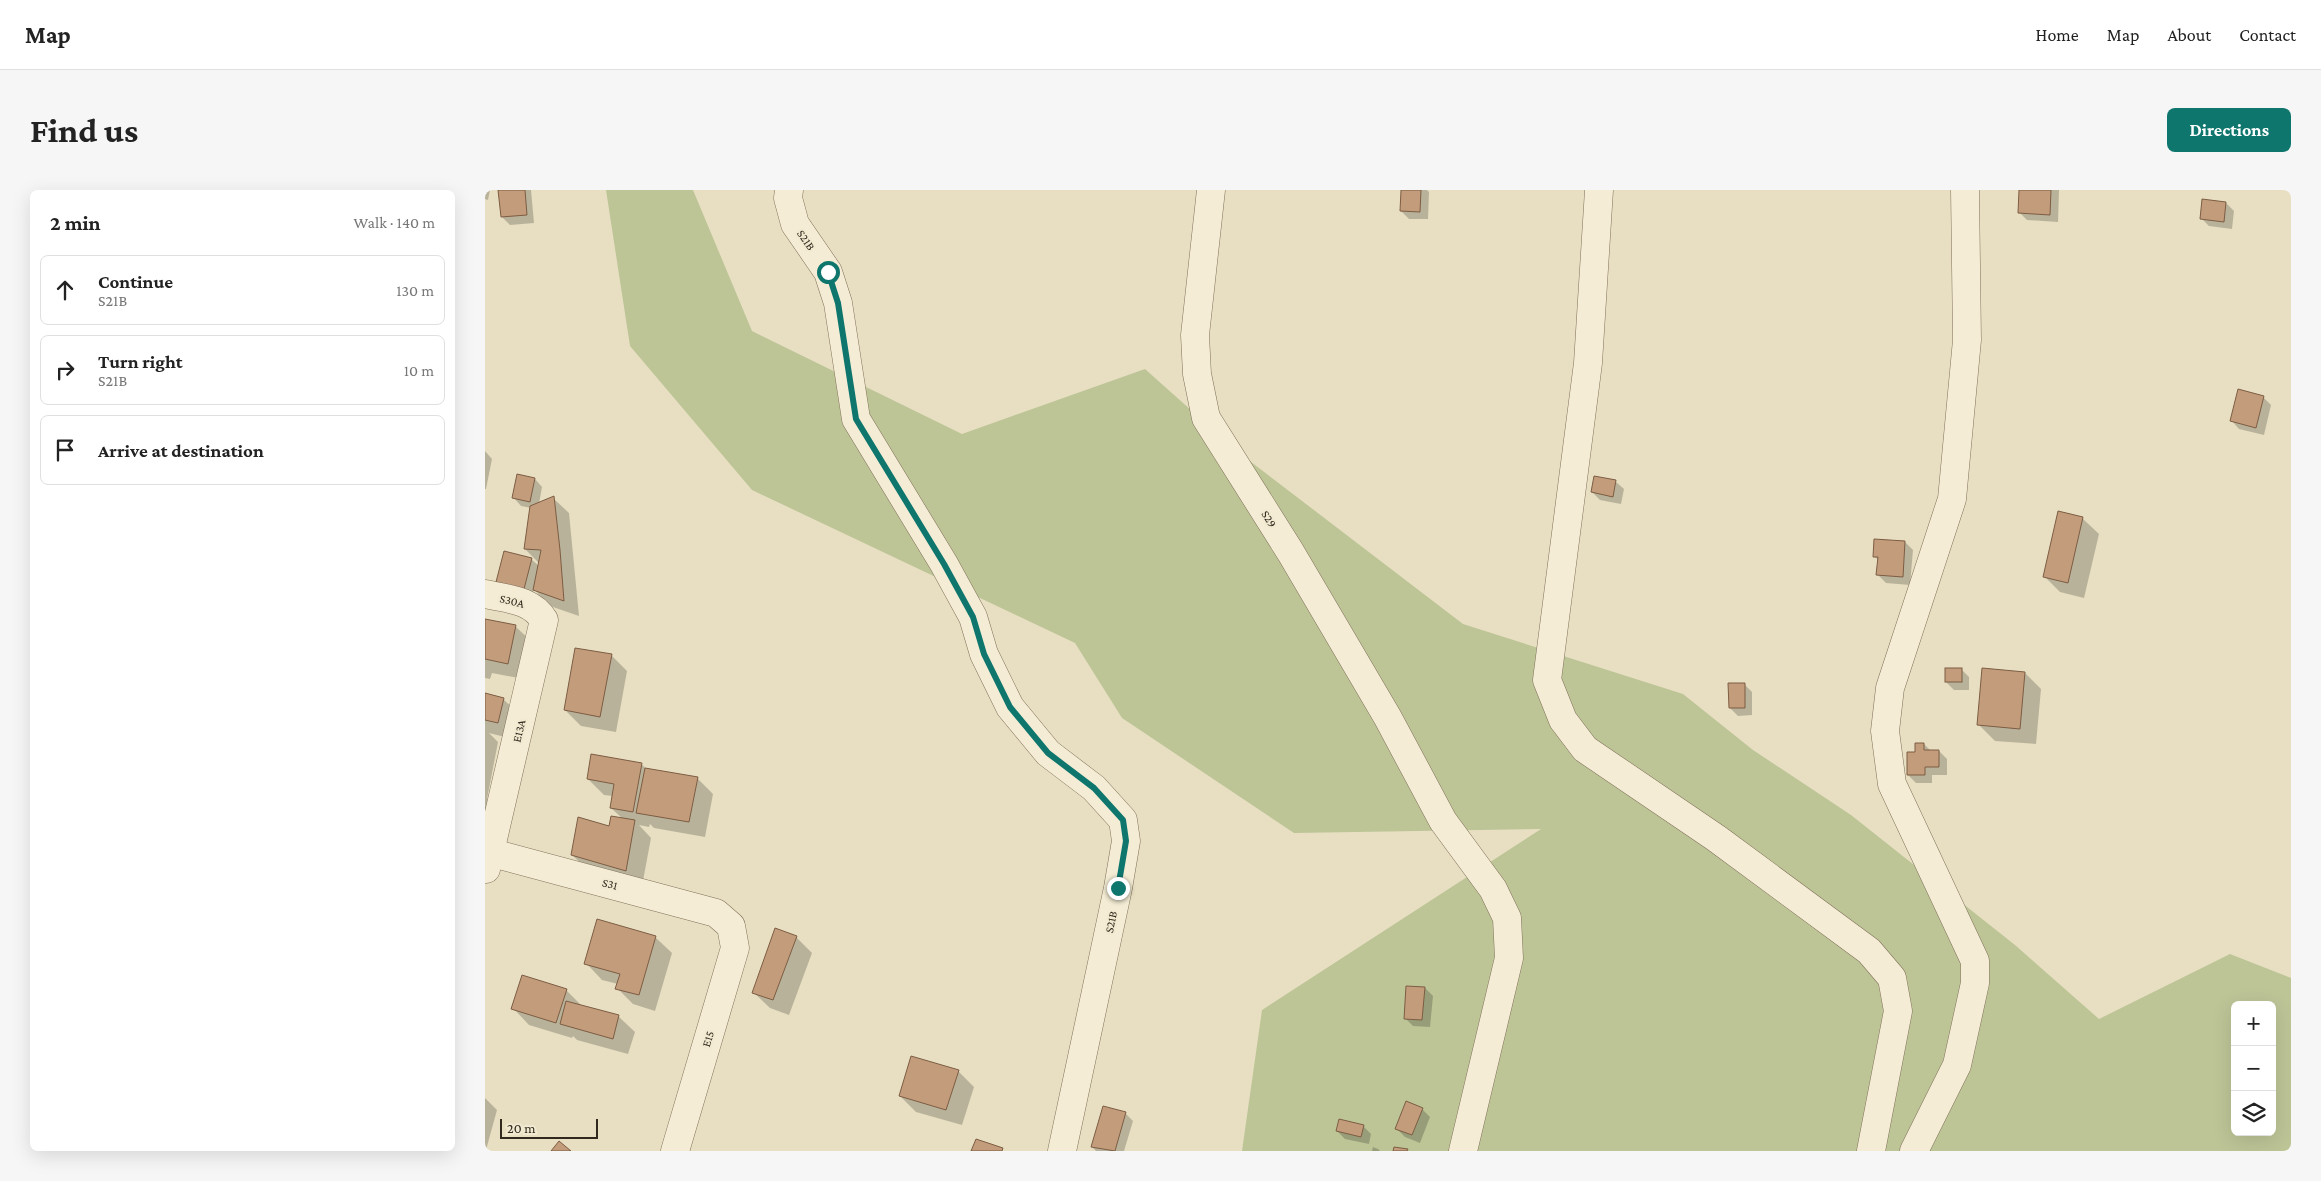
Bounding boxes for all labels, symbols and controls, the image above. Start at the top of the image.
text: Map [25,21,71,48]
text: Home [2036,25,2079,45]
text: Map [2107,25,2139,45]
text: About [2167,25,2211,45]
text: Contact [2239,25,2296,45]
button: Directions [2167,108,2291,152]
text: Find us [30,111,138,150]
text: 2 min [50,211,101,235]
text: Walk · 140 m [354,214,435,231]
street label: S21B [794,227,818,253]
route start [817,261,840,284]
text: Continue [98,271,173,292]
icon: ahead [51,276,79,304]
text: 130 m [396,282,434,299]
text: S21B [98,292,127,309]
text: Turn right [98,351,183,372]
icon: right [51,356,79,384]
text: 10 m [404,362,434,379]
text: S21B [98,372,127,389]
icon: arrive [51,436,79,464]
text: Arrive at destination [98,440,264,461]
street label: S29 [1258,508,1280,530]
street label: S30A [498,591,526,611]
street label: E13A [510,718,528,744]
street label: S31 [601,875,619,893]
route end [1107,877,1130,900]
street label: S21B [1102,909,1120,934]
map controls [2231,1001,2276,1136]
button: + [2231,1001,2276,1046]
street label: E15 [699,1029,717,1049]
button: − [2231,1046,2276,1091]
button: layers [2231,1091,2276,1136]
scale bar [500,1116,597,1139]
text: 20 m [507,1120,535,1136]

